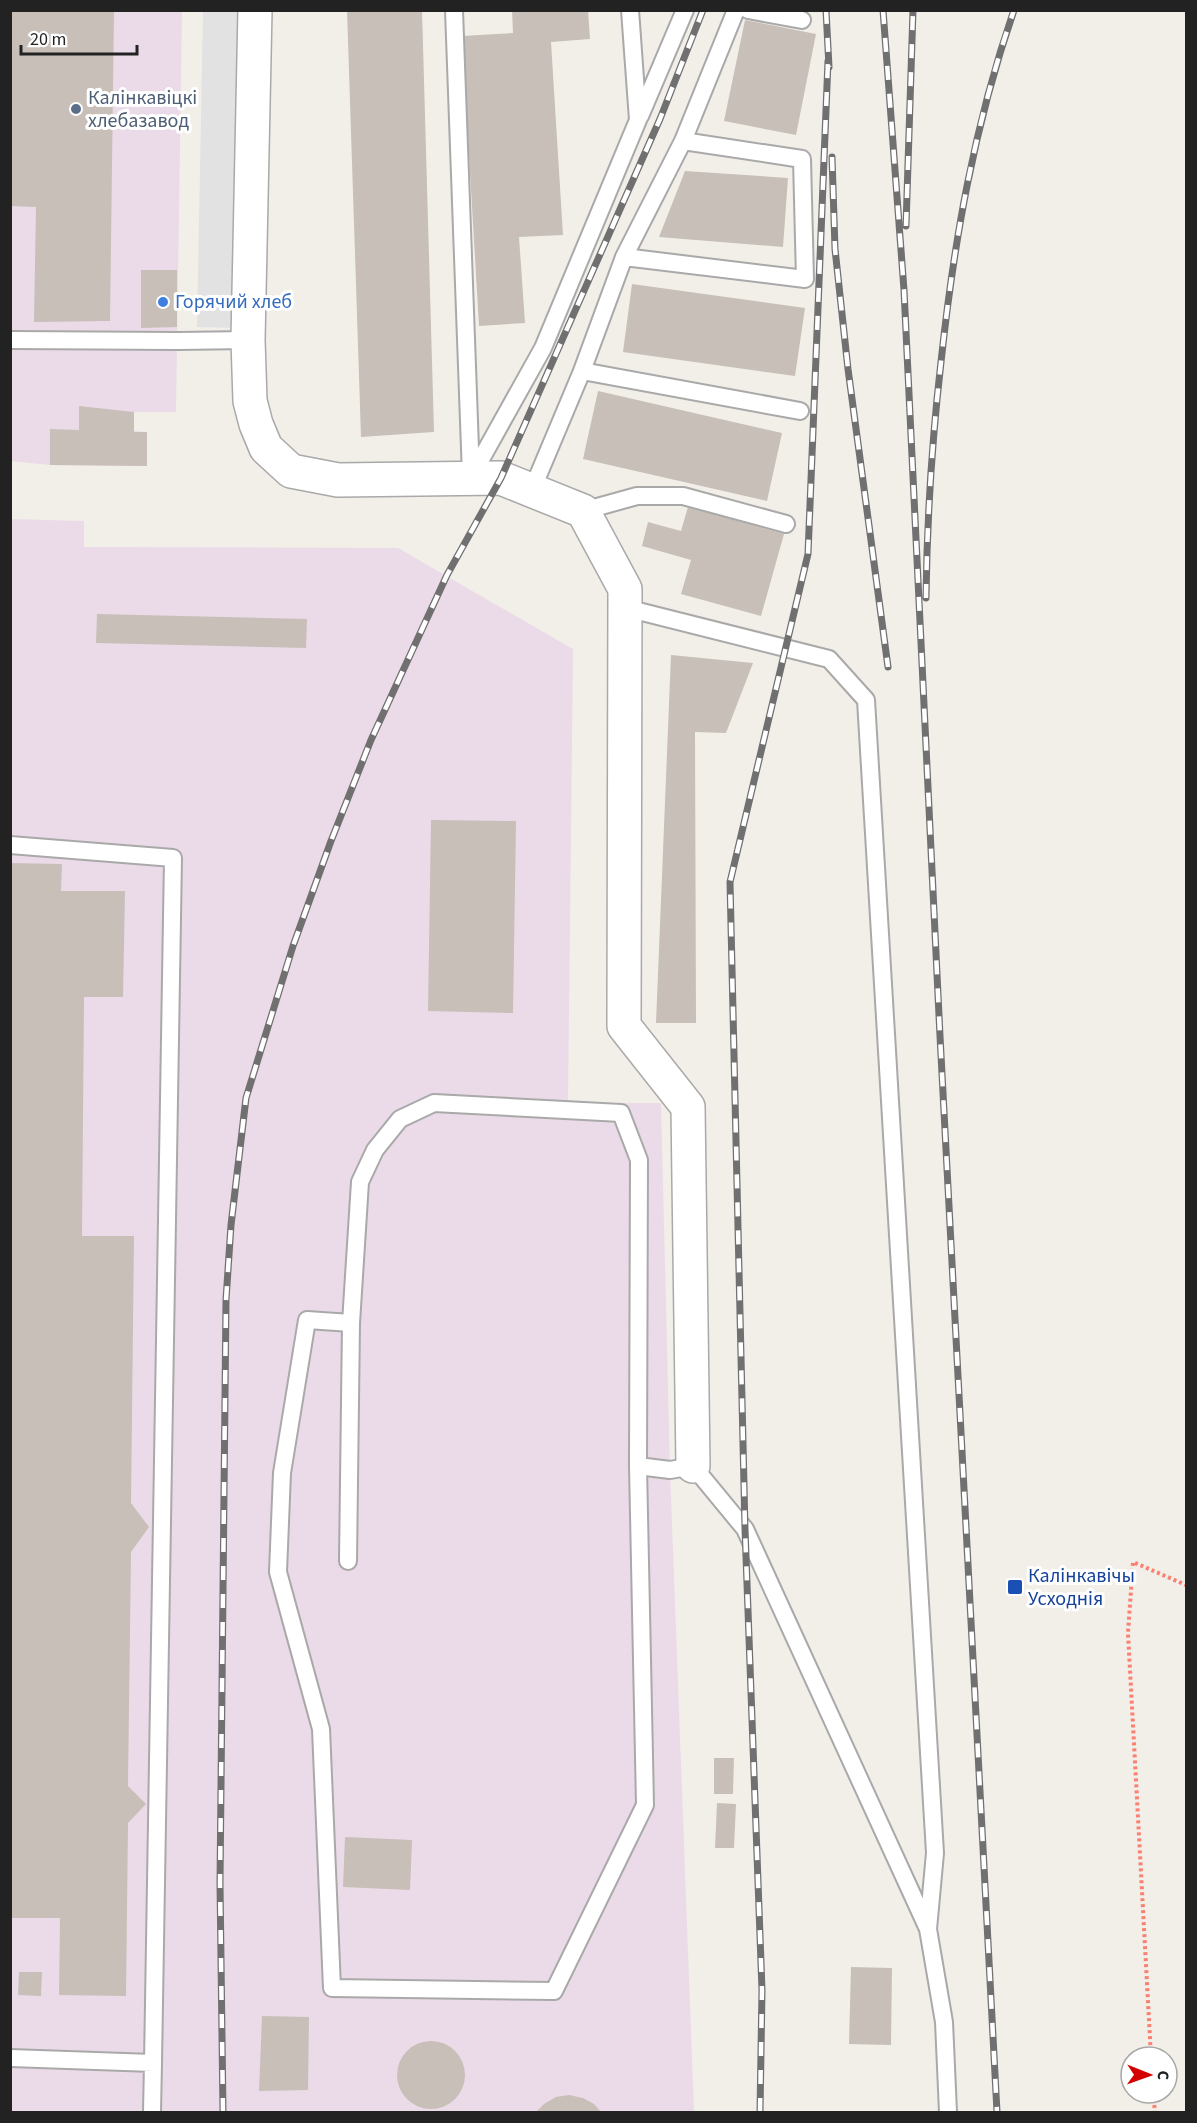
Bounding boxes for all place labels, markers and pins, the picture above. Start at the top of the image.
place label: Калінкавіцкі хлебазавод [88,84,197,135]
marker: Калінкавіцкі хлебазавод [69,102,83,116]
place label: Горячий хлеб [175,288,292,316]
marker: Горячий хлеб [156,295,170,309]
place label: Калінкавічы Усходнія [1028,1562,1135,1613]
marker: Калінкавічы Усходнія [1006,1578,1024,1596]

